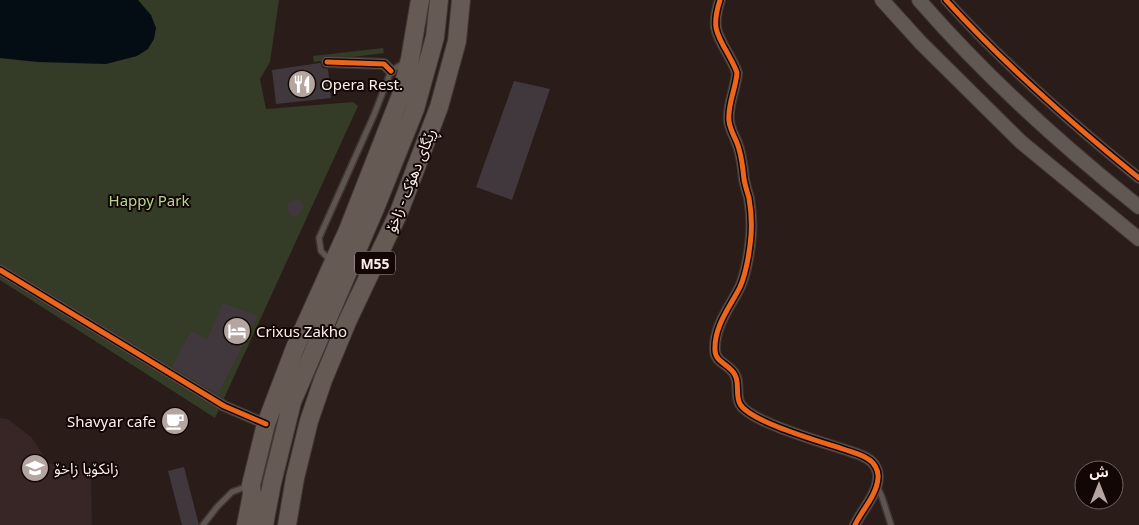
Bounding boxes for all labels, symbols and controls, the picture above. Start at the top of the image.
restaurant icon: Opera Rest. [287,69,317,99]
place label: Opera Rest. [321,74,403,94]
street label: ڕێگای دهۆک - زاخۆ [380,125,443,236]
park label: Happy Park [109,190,189,210]
road number: M55 [355,252,395,274]
hotel icon: Crixus Zakho [222,316,252,346]
place label: Crixus Zakho [256,321,347,341]
cafe icon: Shavyar cafe [160,406,190,436]
place label: Shavyar cafe [67,411,156,431]
school or university icon: زانکۆیا زاخۆ [20,453,50,483]
place label: زانکۆیا زاخۆ [54,458,119,478]
north arrow [1074,460,1124,510]
text: ش [1089,462,1109,481]

